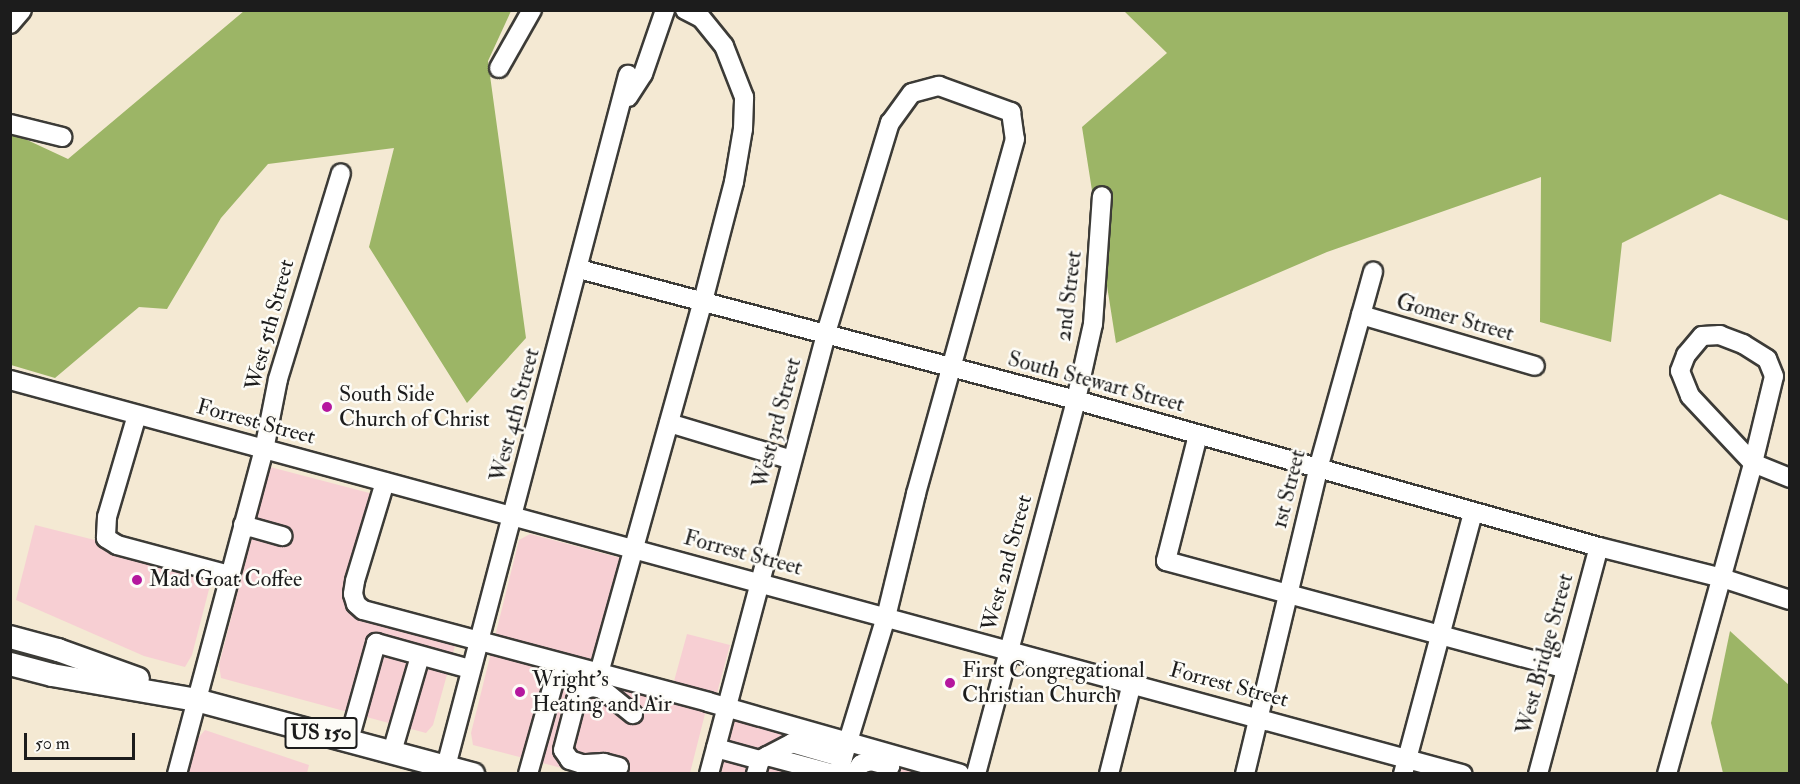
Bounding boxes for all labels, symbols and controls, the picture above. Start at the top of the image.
street label: 2nd Street [1050,249,1088,343]
street label: West 5th Street [240,256,300,394]
street label: Gomer Street [1393,289,1517,347]
street label: West 4th Street [485,345,545,485]
street label: South Stewart Street [1005,346,1187,418]
street label: West 3rd Street [747,355,807,491]
place label: South Side Church of Christ [339,381,490,433]
street label: Forrest Street [194,393,318,451]
marker: South Side Church of Christ [320,400,334,414]
street label: 1st Street [1266,447,1312,531]
street label: West 2nd Street [976,492,1038,634]
street label: Forrest Street [681,524,805,582]
place label: Mad Goat Coffee [149,567,302,593]
street label: West Bridge Street [1511,571,1579,737]
marker: Mad Goat Coffee [130,573,144,587]
street label: Forrest Street [1167,656,1291,714]
place label: First Congregational Christian Church [962,657,1145,708]
place label: Wright's Heating and Air [532,666,672,718]
marker: First Congregational Christian Church [943,676,957,690]
marker: Wright's Heating and Air [513,685,527,699]
road number: US 150 [284,715,358,751]
scale bar [27,721,138,759]
text: 50 m [35,732,70,755]

